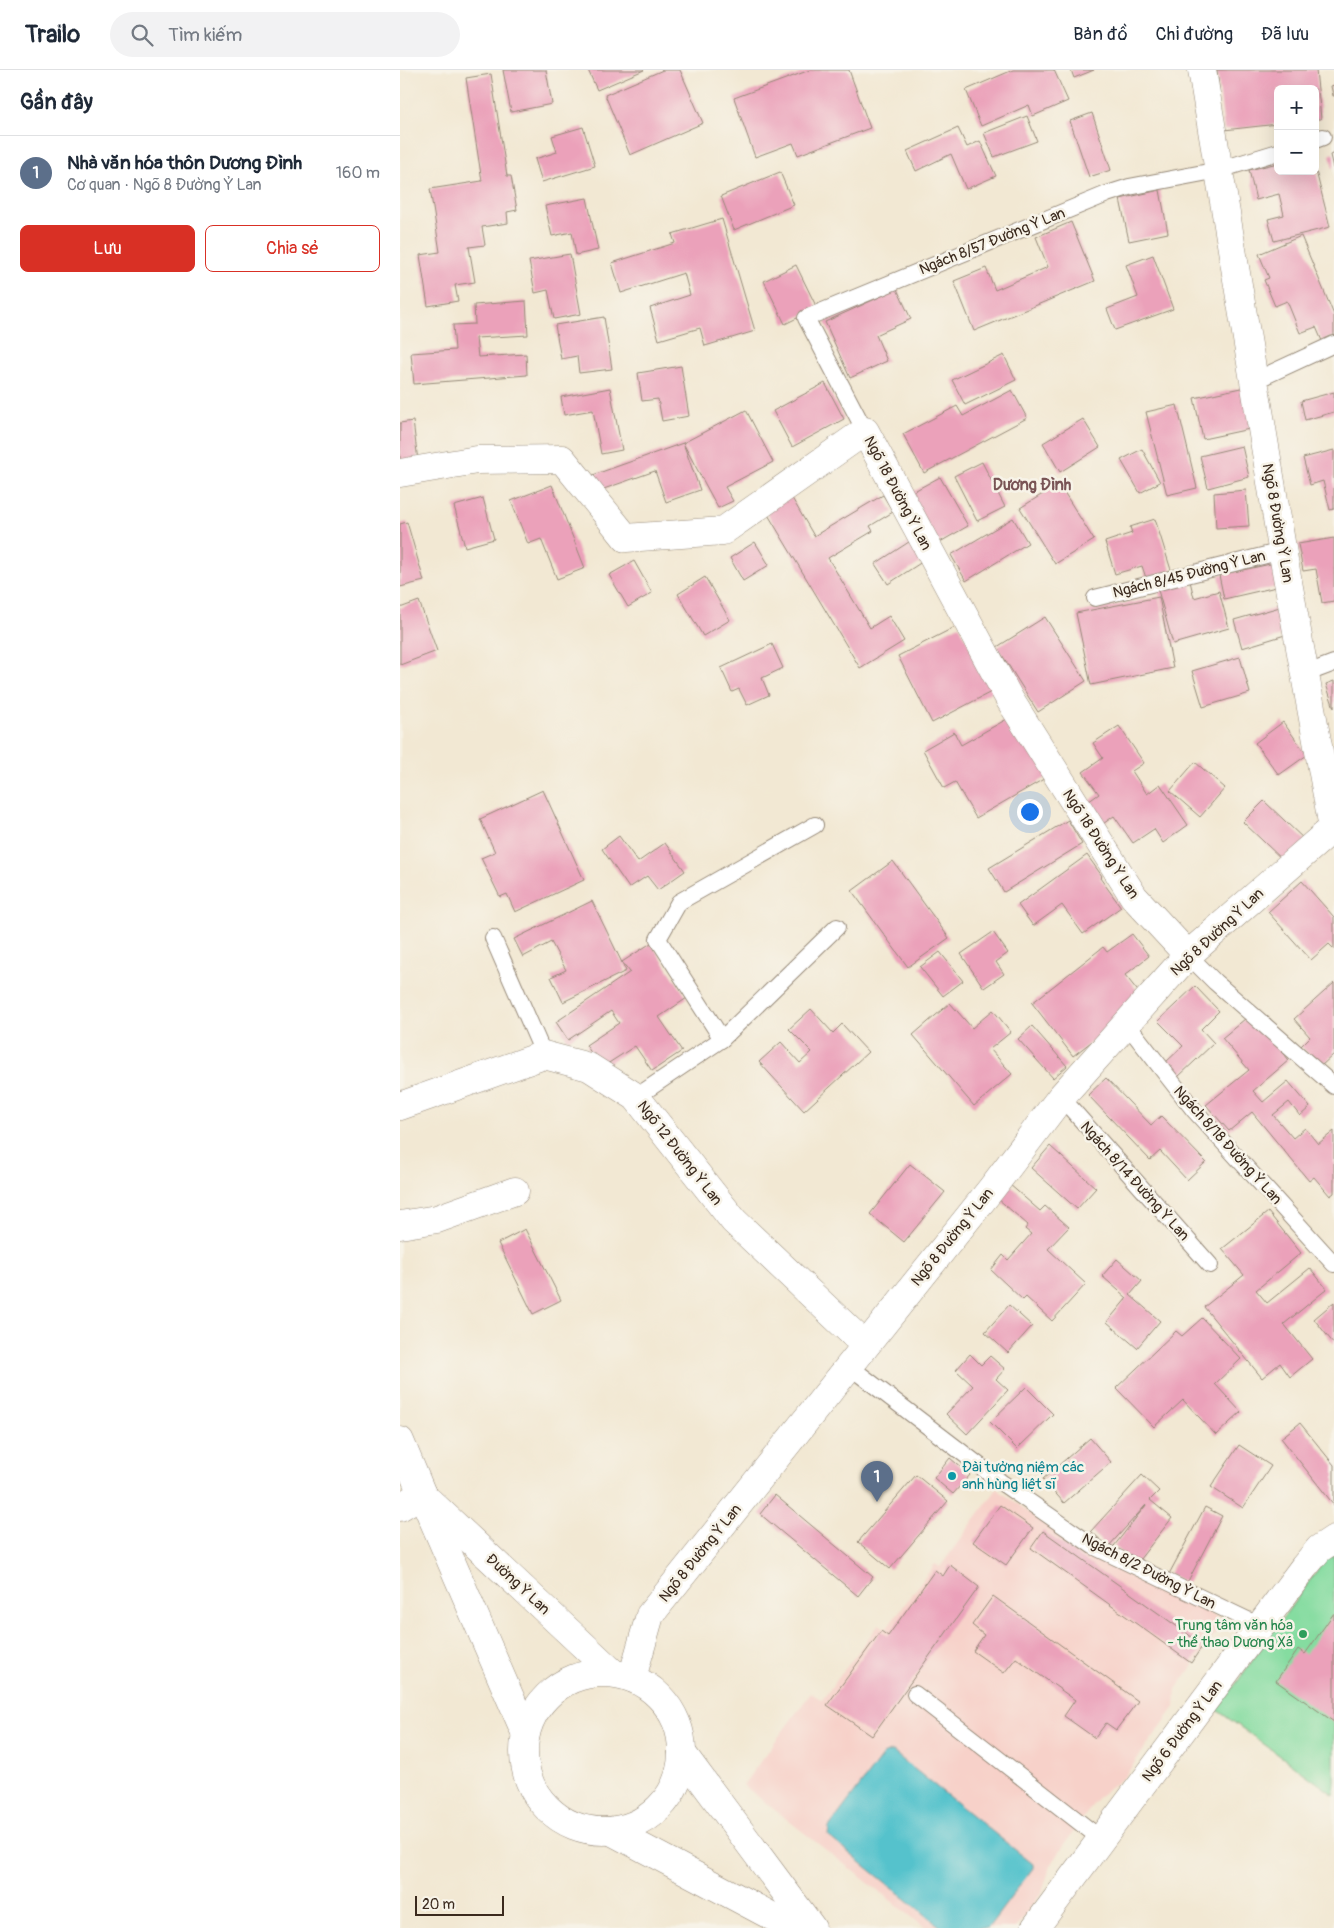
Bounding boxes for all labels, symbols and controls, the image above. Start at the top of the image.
search box [110,12,460,57]
text: Trailo [25,20,80,49]
icon: search [128,21,156,49]
text: Tìm kiếm [168,23,242,47]
text: Bản đồ [1073,23,1128,46]
text: Chỉ đường [1156,23,1233,46]
text: Đã lưu [1261,23,1309,46]
map controls [1274,85,1319,175]
button: + [1274,85,1319,130]
text: Gần đây [20,89,93,116]
button: − [1274,130,1319,175]
text: Nhà văn hóa thôn Dương Đình [67,151,302,175]
text: 1 [33,163,39,183]
text: 160 m [336,163,380,183]
text: Cơ quan · Ngõ 8 Đường Ỷ Lan [67,175,262,195]
street label: Ngách 8/57 Đường Ỷ Lan [916,203,1068,279]
button: Lưu [20,225,195,272]
button: Chia sẻ [205,225,380,272]
street label: Ngõ 18 Đường Ỷ Lan [859,433,936,554]
street label: Ngõ 8 Đường Ỷ Lan [1258,462,1297,584]
district label: Dương Đình [993,475,1072,495]
street label: Ngách 8/45 Đường Ỷ Lan [1111,546,1267,603]
street label: Ngõ 18 Đường Ỷ Lan [1058,786,1143,903]
your location [1017,799,1043,825]
street label: Ngõ 8 Đường Ỷ Lan [1167,884,1268,980]
street label: Ngách 8/18 Đường Ỷ Lan [1169,1082,1286,1209]
street label: Ngõ 12 Đường Ỷ Lan [633,1097,726,1209]
street label: Ngách 8/14 Đường Ỷ Lan [1076,1118,1193,1245]
street label: Ngõ 8 Đường Ỷ Lan [907,1184,998,1290]
place label: Đài tưởng niệm các anh hùng liệt sĩ [962,1458,1085,1494]
pin: 1 [861,1461,893,1502]
marker: Đài tưởng niệm các anh hùng liệt sĩ [946,1470,958,1482]
street label: Ngõ 8 Đường Ỷ Lan [655,1500,746,1606]
street label: Ngách 8/2 Đường Ỷ Lan [1079,1529,1219,1614]
street label: Đường Ỷ Lan [482,1550,554,1619]
place label: Trung tâm văn hóa - thể thao Dương Xá [1168,1616,1293,1652]
marker: Trung tâm văn hóa - thể thao Dương Xá [1297,1628,1309,1640]
street label: Ngõ 6 Đường Ỷ Lan [1138,1677,1227,1786]
scale bar [415,1893,504,1916]
text: 20 m [422,1896,455,1913]

